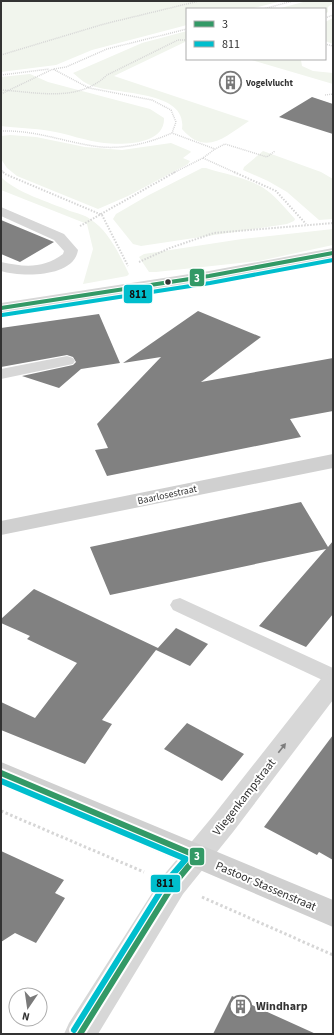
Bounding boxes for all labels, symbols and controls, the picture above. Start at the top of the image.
legend [186,8,326,60]
text: 3 [222,16,228,33]
text: 811 [222,36,240,53]
building icon: Vogelvlucht [218,70,244,96]
place label: Vogelvlucht [245,77,293,90]
line badge: 3 [189,268,205,287]
text: 3 [194,271,200,286]
unlabelled marker [163,277,173,287]
line badge: 811 [123,284,153,304]
text: 811 [129,287,147,302]
street label: Baarlosestraat [136,482,199,508]
one-way arrow [277,743,286,754]
street label: Vliegenkampstraat [209,755,280,839]
line badge: 3 [189,847,205,866]
text: 3 [194,849,200,864]
street label: Pastoor Stassenstraat [213,858,319,915]
line badge: 811 [150,874,181,893]
text: 811 [156,876,174,891]
north arrow [8,987,48,1027]
building icon: Windharp [228,993,254,1019]
place label: Windharp [256,998,308,1015]
text: N [21,1008,31,1024]

